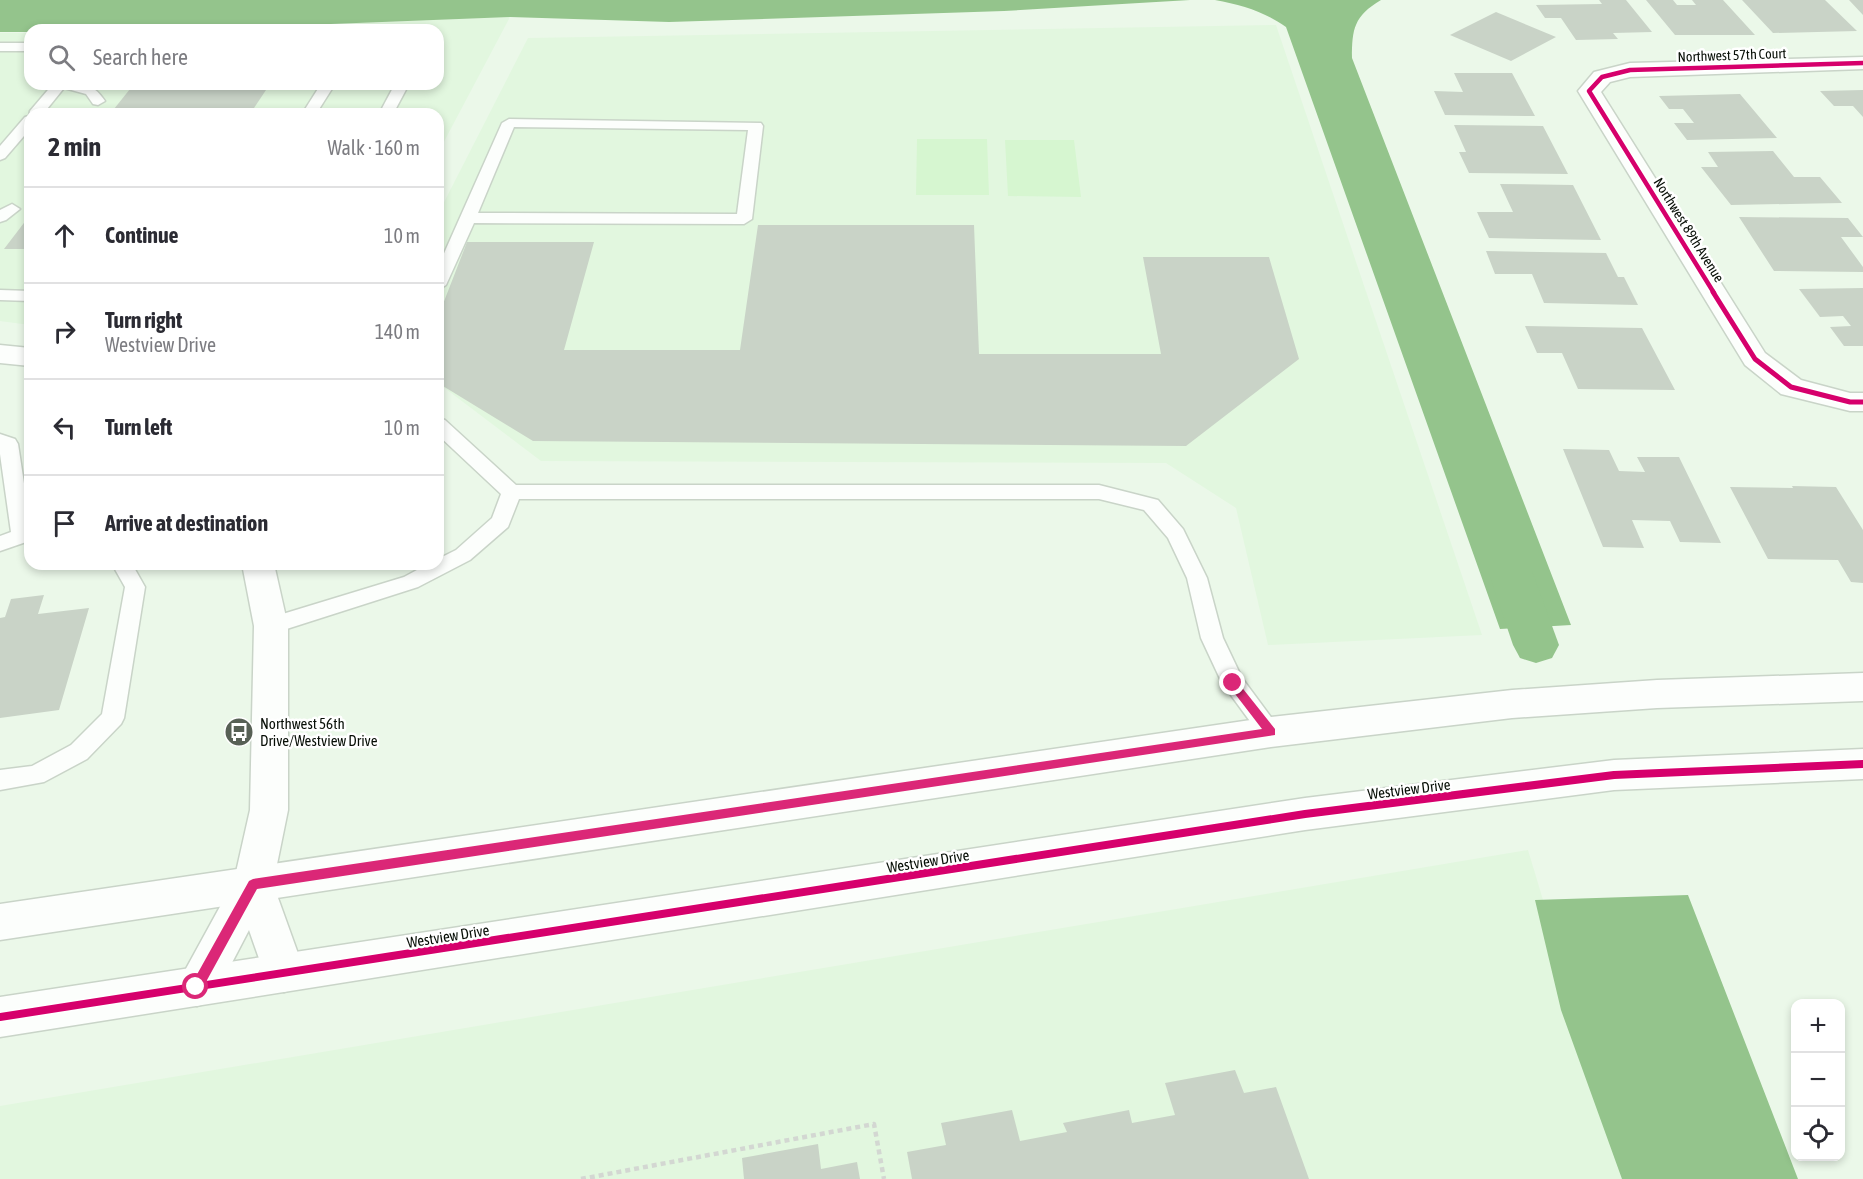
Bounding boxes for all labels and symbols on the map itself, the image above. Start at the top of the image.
street label: Northwest 57th Court [1677,45,1787,65]
street label: Northwest 89th Avenue [1650,175,1728,285]
route end [1219,669,1245,695]
place label: Northwest 56th Drive/Westview Drive [260,715,378,749]
bus stop icon: Northwest 56th Drive/Westview Drive [223,716,255,748]
street label: Westview Drive [1367,775,1452,803]
street label: Westview Drive [886,846,971,876]
street label: Westview Drive [406,921,491,951]
route start [182,973,208,999]

